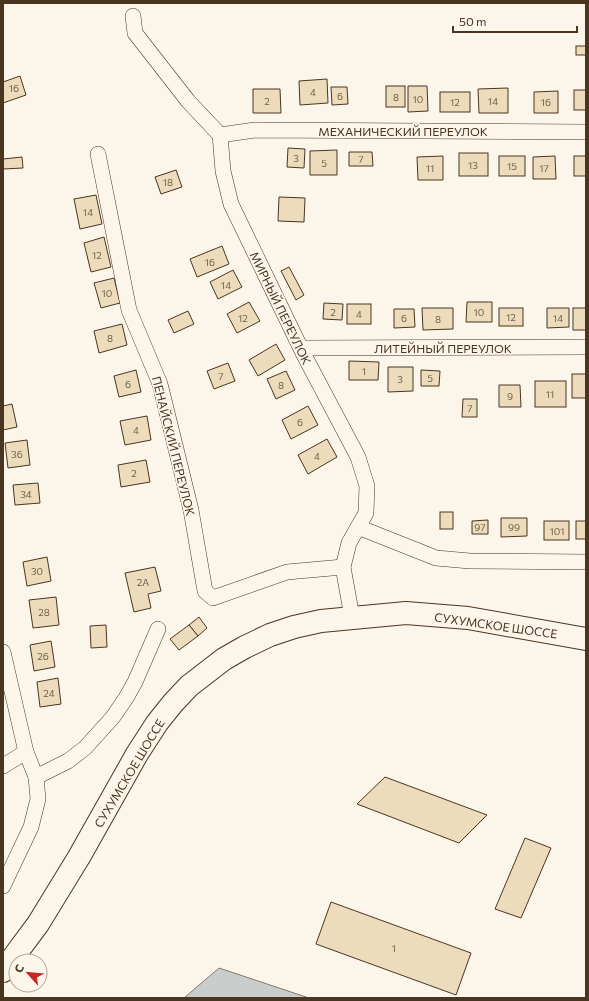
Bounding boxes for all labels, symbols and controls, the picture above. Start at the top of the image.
scale bar [453,8,577,34]
text: 50 m [459,14,487,28]
house number: 16 [9,82,19,94]
house number: 4 [310,86,316,98]
house number: 6 [337,90,343,102]
house number: 8 [393,91,399,103]
house number: 10 [413,93,423,105]
house number: 2 [264,95,270,107]
house number: 14 [488,95,498,107]
house number: 12 [450,96,460,108]
house number: 16 [541,96,551,108]
street label: МЕХАНИЧЕСКИЙ ПЕРЕУЛОК [318,124,488,138]
house number: 3 [293,152,299,164]
house number: 7 [358,153,364,165]
house number: 5 [321,157,327,169]
house number: 13 [468,159,478,171]
house number: 15 [507,160,517,172]
house number: 11 [426,162,434,174]
house number: 17 [539,162,549,174]
house number: 18 [163,176,173,188]
house number: 14 [83,206,93,218]
house number: 12 [92,249,102,261]
street label: МИРНЫЙ ПЕРЕУЛОК [248,249,314,367]
house number: 16 [205,256,215,268]
house number: 14 [221,279,231,291]
house number: 10 [102,287,112,299]
house number: 2 [330,306,336,318]
house number: 10 [474,306,484,318]
house number: 4 [356,308,362,320]
house number: 12 [506,311,516,323]
house number: 12 [238,312,248,324]
house number: 6 [401,312,407,324]
house number: 14 [553,312,563,324]
house number: 8 [435,313,441,325]
house number: 8 [107,332,113,344]
street label: ЛИТЕЙНЫЙ ПЕРЕУЛОК [374,341,512,355]
house number: 1 [362,365,366,377]
house number: 7 [218,370,224,382]
house number: 5 [427,372,433,384]
house number: 3 [397,373,403,385]
street label: ПЕНАЙСКИЙ ПЕРЕУЛОК [150,375,198,517]
house number: 6 [125,378,131,390]
house number: 8 [278,379,284,391]
house number: 11 [546,388,554,400]
house number: 9 [507,390,513,402]
house number: 7 [467,402,473,414]
house number: 6 [297,416,303,428]
house number: 4 [133,424,139,436]
house number: 36 [11,448,23,460]
house number: 4 [314,450,320,462]
house number: 2 [131,467,137,479]
house number: 34 [20,488,32,500]
house number: 97 [474,521,486,533]
house number: 99 [508,521,520,533]
house number: 101 [549,525,565,537]
house number: 30 [31,565,43,577]
house number: 2А [137,576,149,588]
house number: 28 [38,606,50,618]
street label: СУХУМСКОЕ ШОССЕ [434,609,558,641]
house number: 26 [37,650,49,662]
house number: 24 [43,687,55,699]
street label: СУХУМСКОЕ ШОССЕ [91,716,167,830]
house number: 1 [392,942,396,954]
north arrow [8,953,48,993]
text: С [11,962,26,975]

